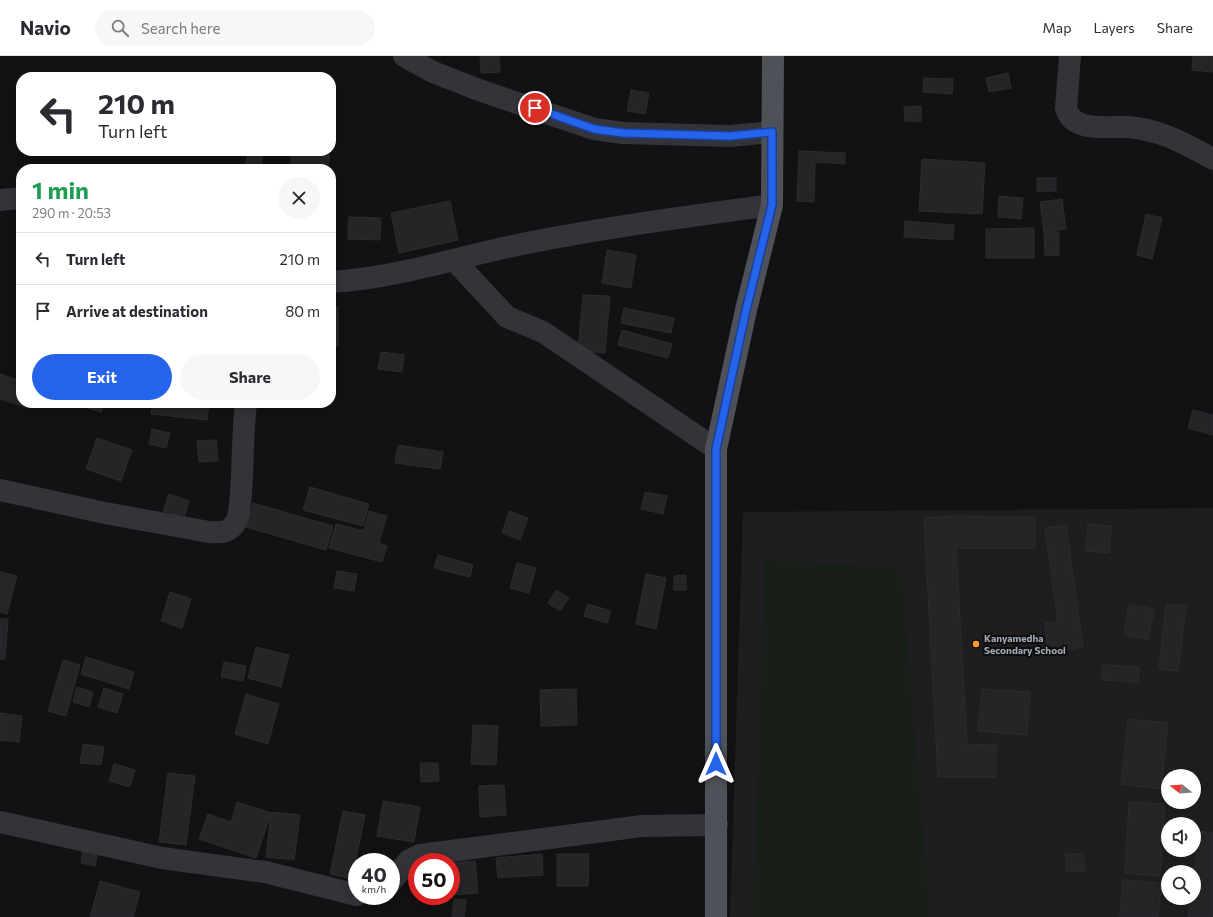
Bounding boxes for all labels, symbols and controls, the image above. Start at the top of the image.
search box [95,10,375,46]
text: Navio [20,16,71,39]
icon: search [109,17,131,39]
text: Search here [141,19,220,37]
text: Map [1043,19,1071,36]
text: Layers [1093,19,1135,36]
text: Share [1157,19,1193,36]
text: 210 m [98,86,175,120]
icon: left [32,88,84,140]
pin [518,91,552,125]
icon: arrive [524,97,546,119]
text: Turn left [98,120,167,142]
text: 1 min [32,175,89,204]
button: close [278,177,320,219]
text: 290 m · 20:53 [32,205,111,221]
icon: left [32,248,54,270]
text: Turn left [66,250,125,268]
text: 210 m [280,250,320,268]
icon: arrive [32,300,54,322]
text: Arrive at destination [66,302,208,320]
text: 80 m [285,302,320,320]
button: Exit [32,354,172,400]
button: Share [180,354,320,400]
place label: Kanyamedha Secondary School [984,632,1066,656]
marker: Kanyamedha Secondary School [971,639,981,649]
position arrow [695,743,737,785]
north arrow [1161,769,1201,809]
map controls [1161,769,1201,905]
button: sound [1161,817,1201,857]
speed limit sign: 50 [408,853,460,905]
text: 40 [361,862,387,886]
button: search [1161,865,1201,905]
text: km/h [362,883,386,895]

